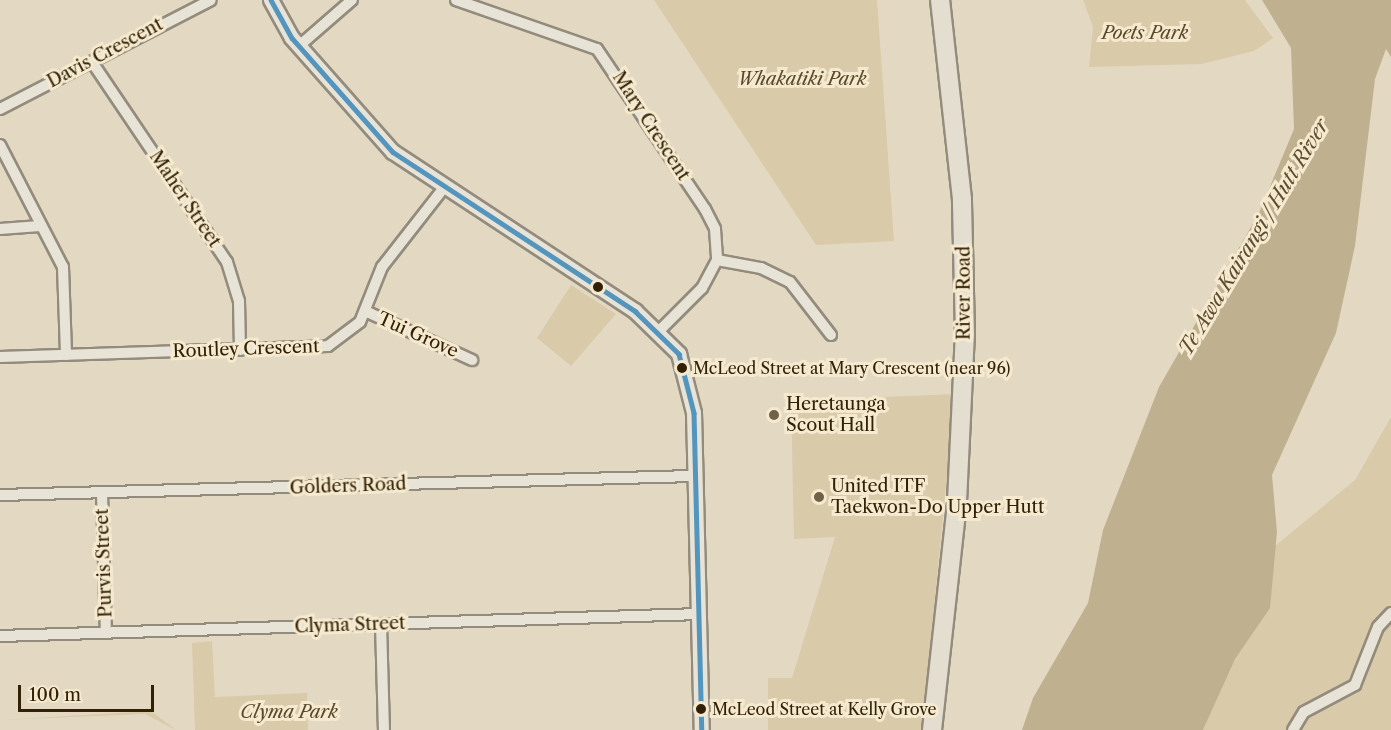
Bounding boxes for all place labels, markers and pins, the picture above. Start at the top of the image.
unlabelled marker [592,281,604,293]
place label: McLeod Street at Mary Crescent (near 96) [693,358,1011,378]
marker: McLeod Street at Mary Crescent (near 96) [676,362,688,374]
place label: Heretaunga Scout Hall [786,394,886,436]
marker: Heretaunga Scout Hall [767,408,781,422]
place label: United ITF Taekwon-Do Upper Hutt [831,476,1045,518]
marker: United ITF Taekwon-Do Upper Hutt [812,490,826,504]
place label: McLeod Street at Kelly Grove [712,699,937,719]
marker: McLeod Street at Kelly Grove [695,703,707,715]

